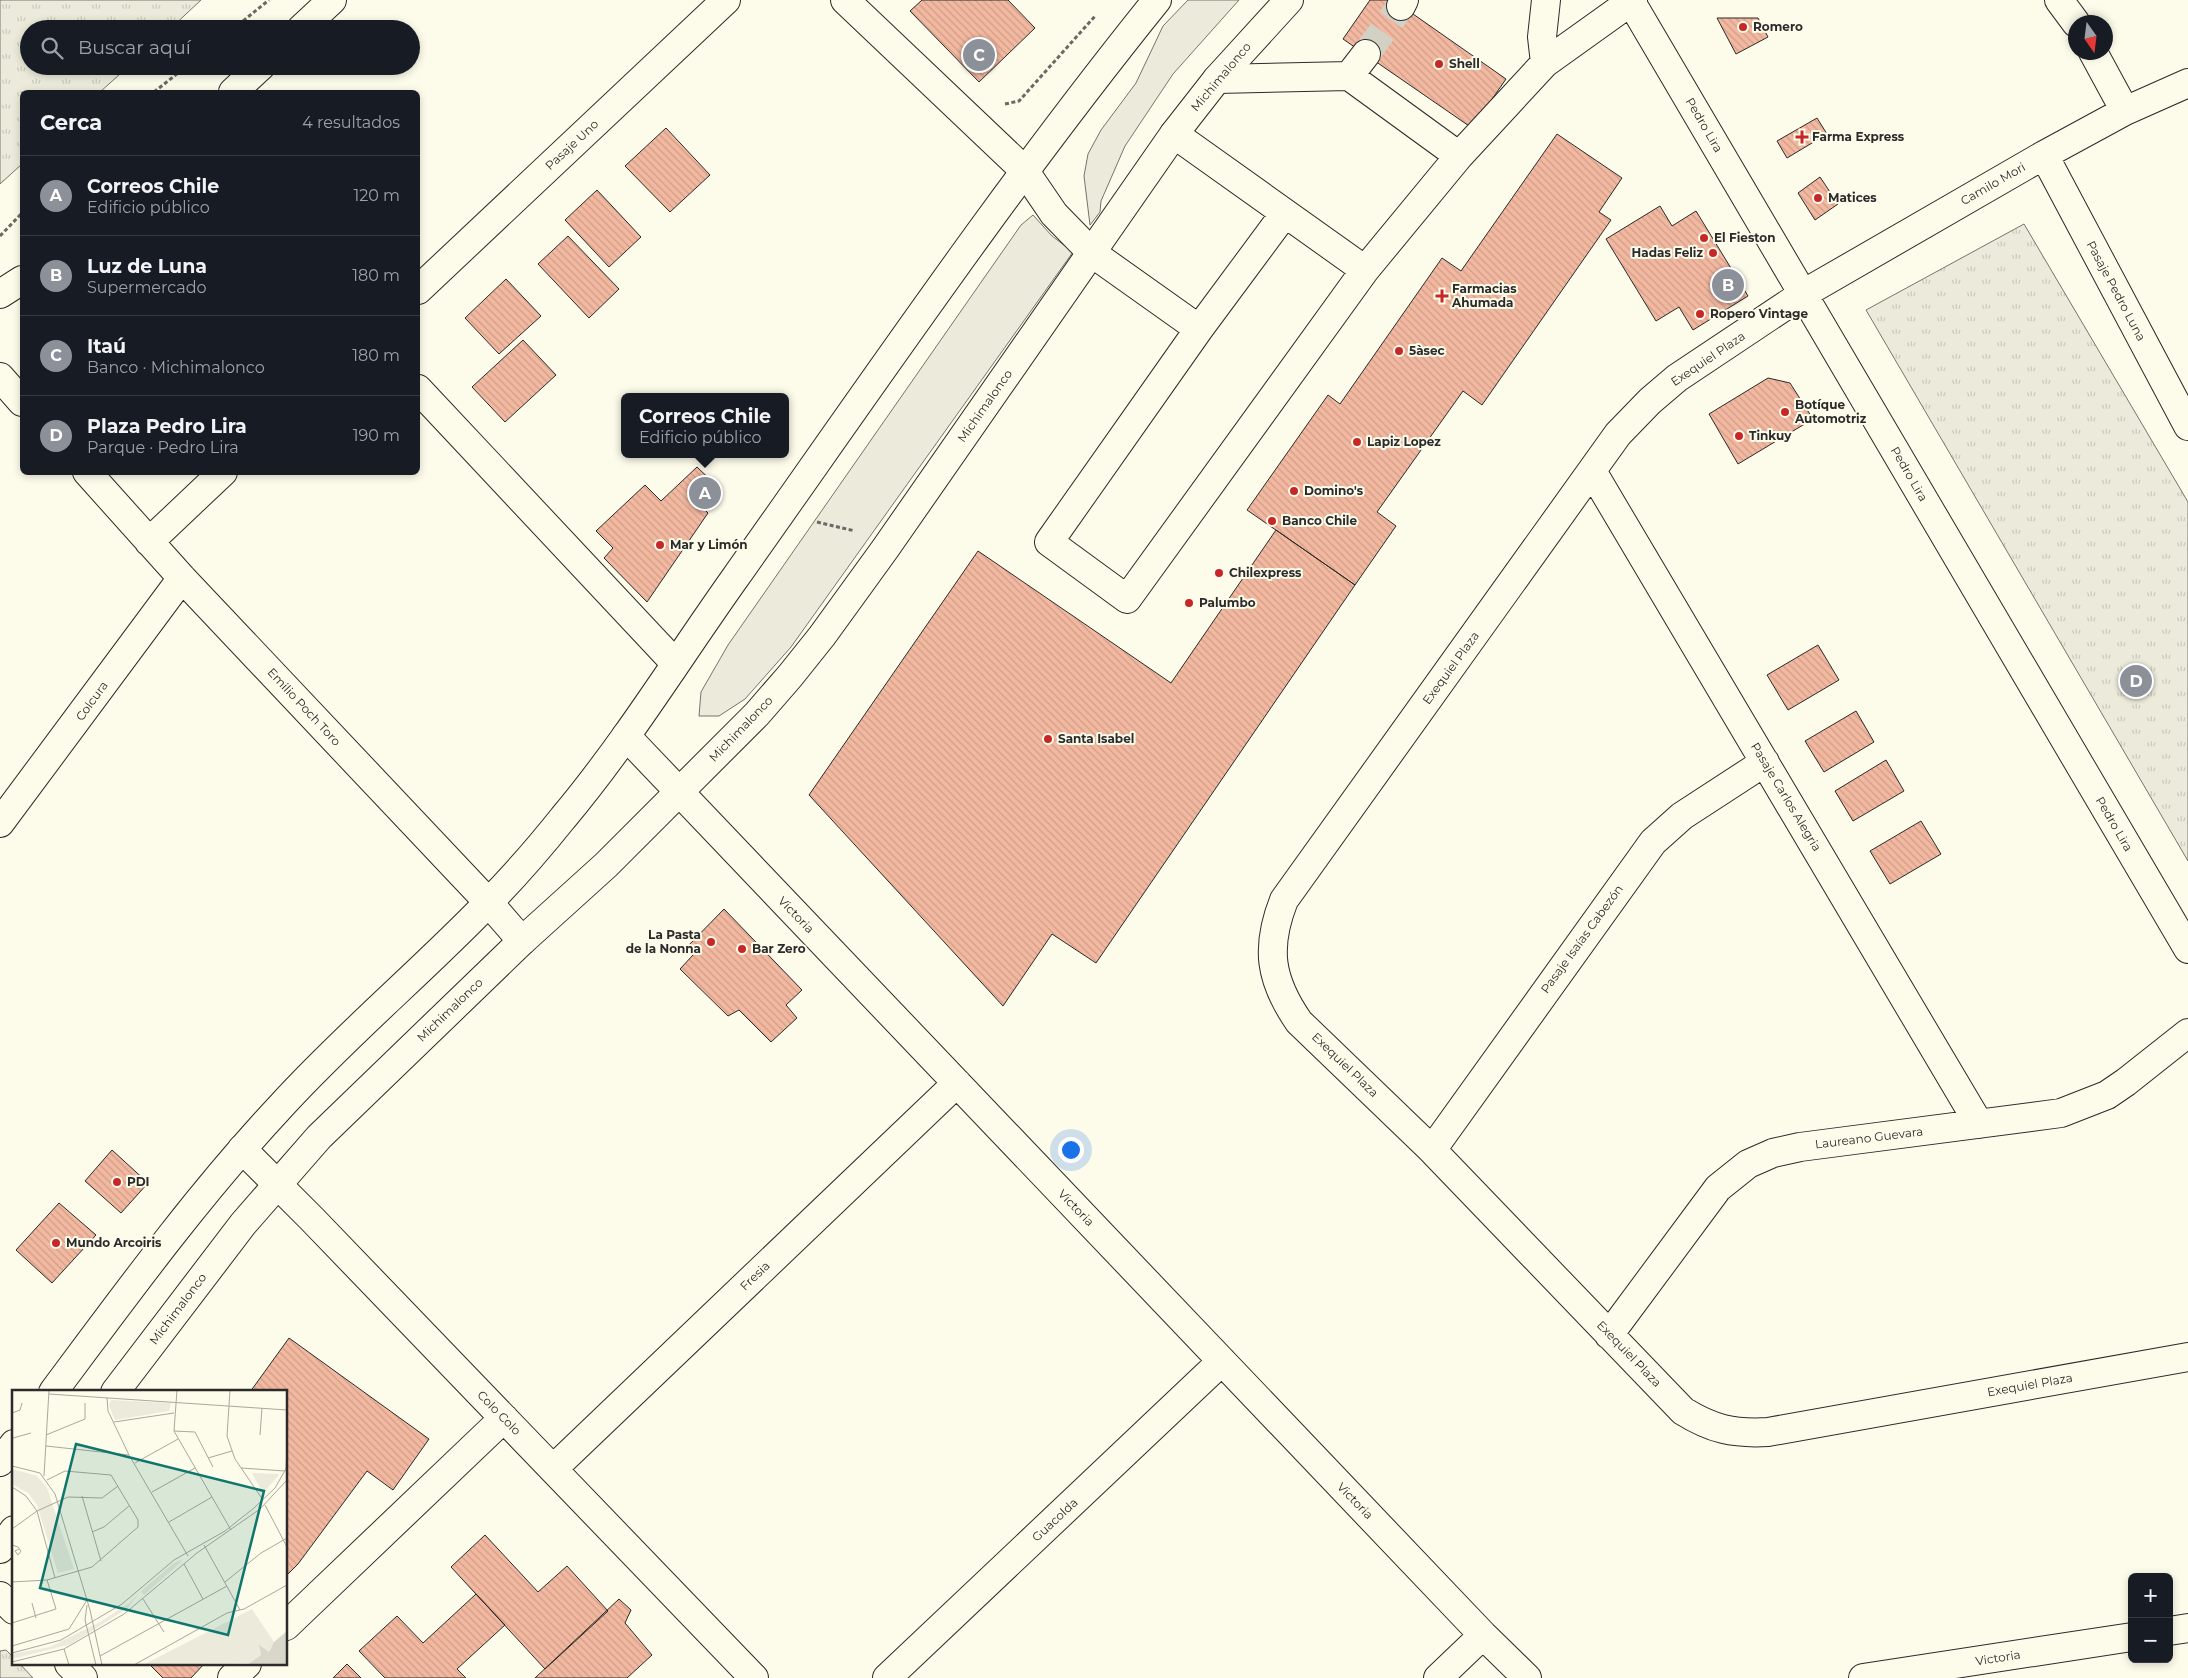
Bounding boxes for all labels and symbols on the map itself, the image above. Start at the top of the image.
north arrow [2068,15,2113,60]
place label: Romero [1753,19,1803,34]
marker: Romero [1737,21,1749,33]
pin: C [963,36,995,74]
street label: Michimalonco [1187,39,1254,114]
place label: Shell [1449,56,1480,71]
marker: Shell [1433,58,1445,70]
street label: Pedro Lira [1683,95,1726,155]
street label: Pasaje Uno [542,116,601,173]
place label: Farma Express [1812,129,1905,144]
marker: Farma Express [1796,131,1808,143]
street label: Camilo Mori [1958,159,2028,208]
place label: Matices [1828,190,1877,205]
marker: Matices [1812,192,1824,204]
place label: El Fieston [1714,230,1775,245]
marker: El Fieston [1698,232,1710,244]
street label: Pasaje Pedro Luna [2084,238,2149,344]
place label: Hadas Feliz [1632,245,1703,260]
marker: Hadas Feliz [1707,247,1719,259]
pin: B [1712,266,1744,304]
place label: Farmacias Ahumada [1451,281,1517,310]
marker: Farmacias Ahumada [1436,290,1448,302]
place label: Ropero Vintage [1710,306,1809,321]
marker: Ropero Vintage [1694,308,1706,320]
street label: Exequiel Plaza [1668,328,1748,389]
place label: 5àsec [1409,343,1445,358]
marker: 5àsec [1393,345,1405,357]
street label: Michimalonco [954,366,1015,445]
place label: Botíque Automotriz [1794,397,1867,426]
marker: Botíque Automotriz [1779,406,1791,418]
place label: Tinkuy [1749,428,1792,443]
marker: Tinkuy [1733,430,1745,442]
place label: Lapiz Lopez [1367,434,1441,449]
marker: Lapiz Lopez [1351,436,1363,448]
street label: Pedro Lira [1888,444,1931,504]
pin: A [689,474,721,512]
place label: Domino's [1304,483,1364,498]
marker: Domino's [1288,485,1300,497]
place label: Banco Chile [1282,513,1357,528]
marker: Banco Chile [1266,515,1278,527]
place label: Mar y Limón [670,537,748,552]
marker: Mar y Limón [654,539,666,551]
place label: Chilexpress [1229,565,1302,580]
marker: Chilexpress [1213,567,1225,579]
place label: Palumbo [1199,595,1256,610]
marker: Palumbo [1183,597,1195,609]
street label: Exequiel Plaza [1419,628,1482,707]
pin: D [2120,662,2152,700]
street label: Emilio Poch Toro [264,665,344,749]
street label: Colcura [72,678,111,723]
street label: Michimalonco [706,693,776,765]
place label: Santa Isabel [1058,731,1134,746]
marker: Santa Isabel [1042,733,1054,745]
street label: Pasaje Carlos Alegria [1748,740,1825,854]
street label: Pedro Lira [2093,794,2136,854]
street label: Pasaje Isaías Cabezón [1537,882,1626,996]
street label: Victoria [775,893,818,936]
place label: La Pasta de la Nonna [626,927,701,956]
marker: La Pasta de la Nonna [705,936,717,948]
place label: Bar Zero [752,941,806,956]
marker: Bar Zero [736,943,748,955]
street label: Michimalonco [414,975,486,1045]
street label: Exequiel Plaza [1309,1029,1382,1100]
street label: Laureano Guevara [1814,1123,1924,1152]
your location [1058,1137,1084,1163]
place label: PDI [127,1174,150,1189]
marker: PDI [111,1176,123,1188]
street label: Victoria [1055,1186,1098,1229]
place label: Mundo Arcoiris [66,1235,162,1250]
marker: Mundo Arcoiris [50,1237,62,1249]
street label: Fresia [737,1258,773,1293]
street label: Michimalonco [146,1270,209,1347]
street label: Exequiel Plaza [1594,1317,1665,1390]
street label: Exequiel Plaza [1986,1370,2074,1399]
street label: Colo Colo [474,1387,524,1438]
inset map [12,1390,288,1666]
street label: Victoria [1334,1479,1377,1522]
street label: Guacolda [1029,1495,1081,1545]
street label: Victoria [1974,1647,2022,1668]

